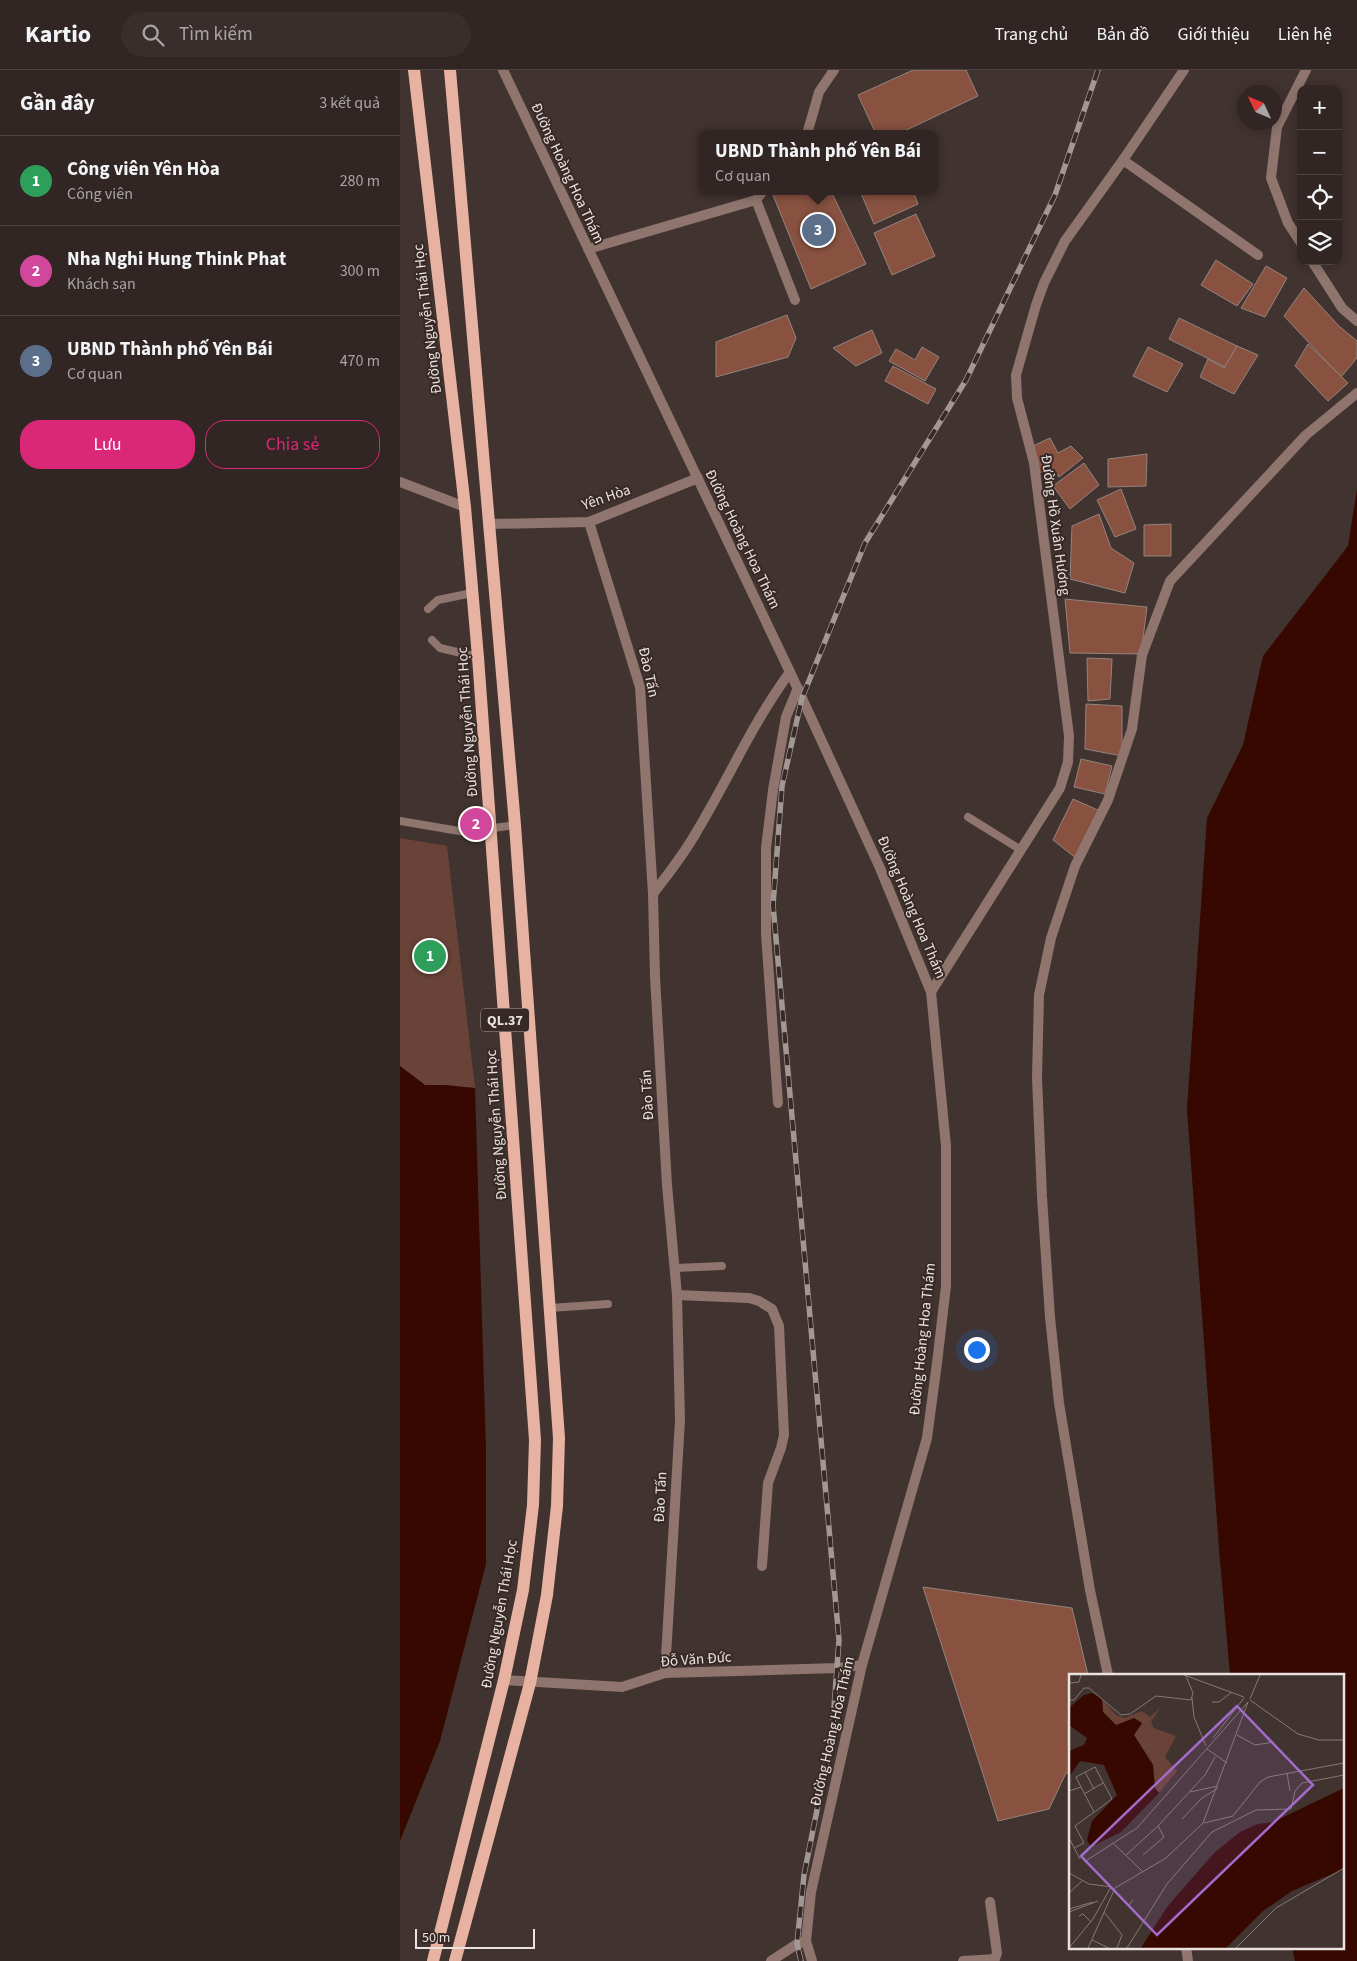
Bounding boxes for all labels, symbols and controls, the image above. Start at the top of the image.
search box [121,12,471,57]
text: Kartio [25,17,91,52]
icon: search [139,21,167,49]
text: Tìm kiếm [179,21,253,48]
text: Trang chủ [994,22,1068,47]
text: Bản đồ [1096,22,1149,47]
text: Giới thiệu [1177,22,1250,47]
text: Liên hệ [1278,22,1332,47]
north arrow [1237,85,1282,130]
map controls [1297,85,1342,265]
button: + [1297,85,1342,130]
text: Gần đây [20,88,95,118]
text: 3 kết quả [319,92,380,114]
street label: Đường Hoàng Hoa Thám [526,99,609,247]
popup [698,130,938,195]
button: − [1297,130,1342,175]
text: UBND Thành phố Yên Bái [715,138,921,165]
text: Công viên Yên Hòa [67,156,220,183]
text: Cơ quan [715,165,770,187]
text: 1 [32,170,40,192]
text: 280 m [340,170,380,192]
button: locate [1297,175,1342,220]
text: Công viên [67,183,133,205]
pin: 3 [802,211,834,249]
button: layers [1297,220,1342,265]
street label: Đường Nguyễn Thái Học [408,243,447,395]
text: Nha Nghi Hung Think Phat [67,246,286,273]
text: 2 [32,260,40,282]
text: 300 m [340,260,380,282]
text: Khách sạn [67,273,136,295]
text: UBND Thành phố Yên Bái [67,336,273,363]
text: 3 [32,350,40,372]
text: 470 m [340,350,380,372]
text: Cơ quan [67,363,122,385]
button: Lưu [20,420,195,469]
button: Chia sẻ [205,420,380,469]
street label: Đường Hồ Xuân Hương [1035,453,1076,597]
street label: Đường Hoàng Hoa Thám [700,466,786,613]
street label: Yên Hòa [578,479,633,516]
street label: Đào Tấn [633,645,664,699]
street label: Đường Nguyễn Thái Học [452,646,483,798]
pin: 2 [460,805,492,843]
street label: Đường Hoàng Hoa Thám [872,833,951,982]
pin: 1 [414,937,446,975]
road number: QL.37 [481,1008,529,1032]
street label: Đường Nguyễn Thái Học [481,1049,512,1201]
street label: Đào Tấn [636,1069,659,1121]
street label: Đường Hoàng Hoa Thám [904,1262,941,1416]
your location [964,1337,990,1363]
street label: Đào Tấn [649,1471,672,1523]
street label: Đường Nguyễn Thái Học [476,1538,523,1690]
street label: Đỗ Văn Đức [660,1647,733,1672]
street label: Đường Hoàng Hoa Thám [805,1654,860,1808]
inset map [1069,1674,1344,1948]
scale bar [415,1926,535,1949]
text: 50 m [422,1928,450,1948]

